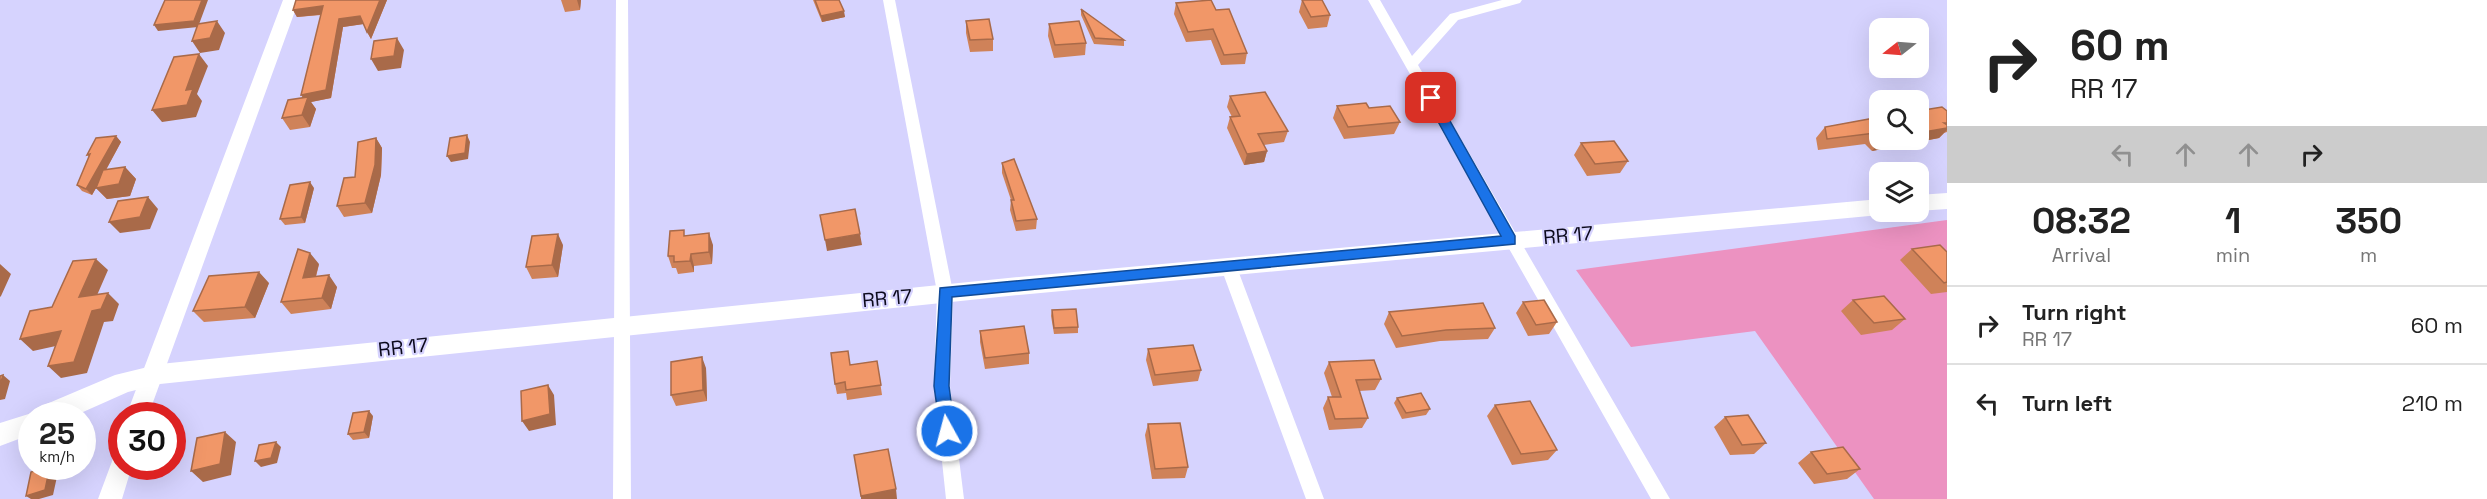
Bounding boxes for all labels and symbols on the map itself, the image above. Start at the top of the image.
north arrow [1869,18,1929,78]
pin [1405,72,1456,123]
street label: RR 17 [1542,220,1594,250]
street label: RR 17 [861,283,913,313]
street label: RR 17 [377,331,429,363]
position arrow [915,399,979,463]
speed limit sign: 30 [108,402,186,480]

